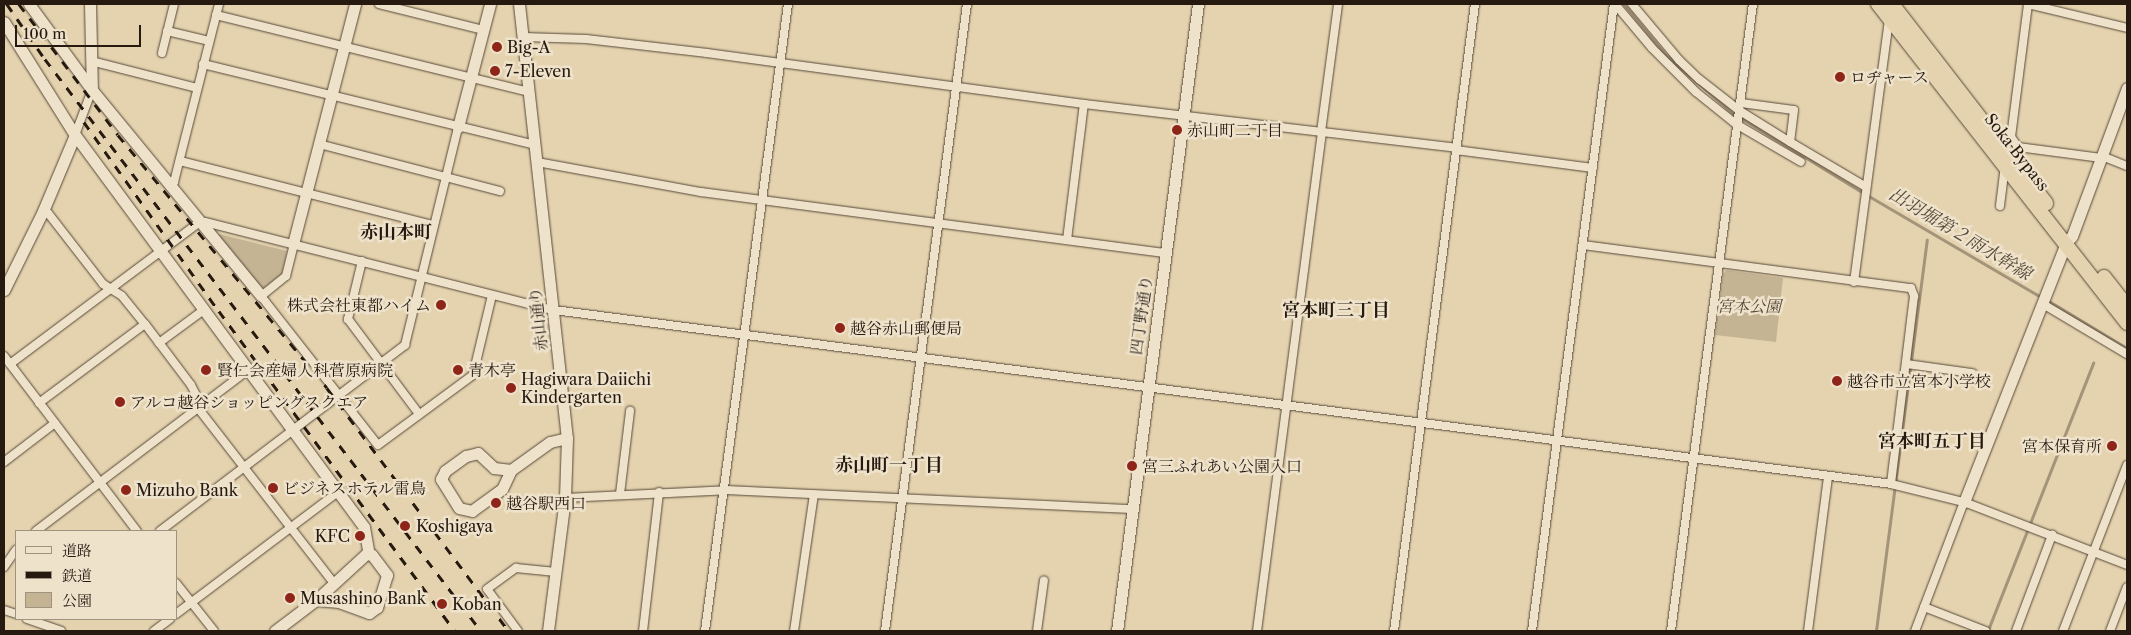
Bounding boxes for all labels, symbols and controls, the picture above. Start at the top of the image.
scale bar [18,15,144,47]
text: 100 m [23,24,66,43]
place label: Big-A [507,37,550,57]
marker: Big-A [491,41,503,53]
place label: 7-Eleven [505,61,571,81]
marker: 7-Eleven [489,65,501,77]
place label: ロヂャース [1850,67,1930,87]
marker: ロヂャース [1834,71,1846,83]
street label: Soka Bypass [1981,109,2053,195]
place label: 赤山町二丁目 [1187,120,1283,140]
marker: 赤山町二丁目 [1171,124,1183,136]
water label: 出羽堀第２雨水幹線 [1885,183,2035,285]
district label: 赤山本町 [360,221,432,243]
street label: 四丁野通り [1126,274,1156,356]
street label: 赤山通り [525,286,551,352]
place label: 株式会社東都ハイム [287,295,431,315]
park label: 宮本公園 [1717,296,1781,316]
marker: 株式会社東都ハイム [435,299,447,311]
district label: 宮本町三丁目 [1282,299,1390,321]
place label: 越谷赤山郵便局 [850,318,962,338]
marker: 越谷赤山郵便局 [834,322,846,334]
place label: 賢仁会産婦人科菅原病院 [217,360,393,380]
place label: 青木亭 [468,360,516,380]
marker: 賢仁会産婦人科菅原病院 [199,363,213,377]
marker: 青木亭 [452,364,464,376]
place label: Hagiwara Daiichi Kindergarten [521,369,651,407]
place label: 越谷市立宮本小学校 [1847,371,1991,391]
marker: 越谷市立宮本小学校 [1831,375,1843,387]
marker: Hagiwara Daiichi Kindergarten [505,382,517,394]
place label: アルコ越谷ショッピングスクエア [130,392,370,412]
marker: アルコ越谷ショッピングスクエア [114,396,126,408]
district label: 宮本町五丁目 [1878,430,1986,452]
place label: 宮本保育所 [2022,436,2102,456]
marker: 宮本保育所 [2106,440,2118,452]
district label: 赤山町一丁目 [835,454,943,476]
place label: 宮三ふれあい公園入口 [1142,456,1302,476]
marker: 宮三ふれあい公園入口 [1126,460,1138,472]
place label: ビジネスホテル雷鳥 [283,478,427,498]
place label: Mizuho Bank [136,480,238,500]
marker: ビジネスホテル雷鳥 [267,482,279,494]
marker: Mizuho Bank [120,484,132,496]
place label: 越谷駅西口 [506,493,586,513]
marker: 越谷駅西口 [490,497,502,509]
place label: Koshigaya [416,516,493,536]
marker: Koshigaya [398,519,412,533]
place label: KFC [315,526,350,546]
legend [15,530,178,620]
marker: KFC [354,530,366,542]
text: 道路 [62,541,92,560]
text: 鉄道 [62,566,92,585]
place label: Musashino Bank [300,588,426,608]
text: 公園 [62,591,92,610]
marker: Musashino Bank [284,592,296,604]
place label: Koban [452,594,502,614]
marker: Koban [436,598,448,610]

